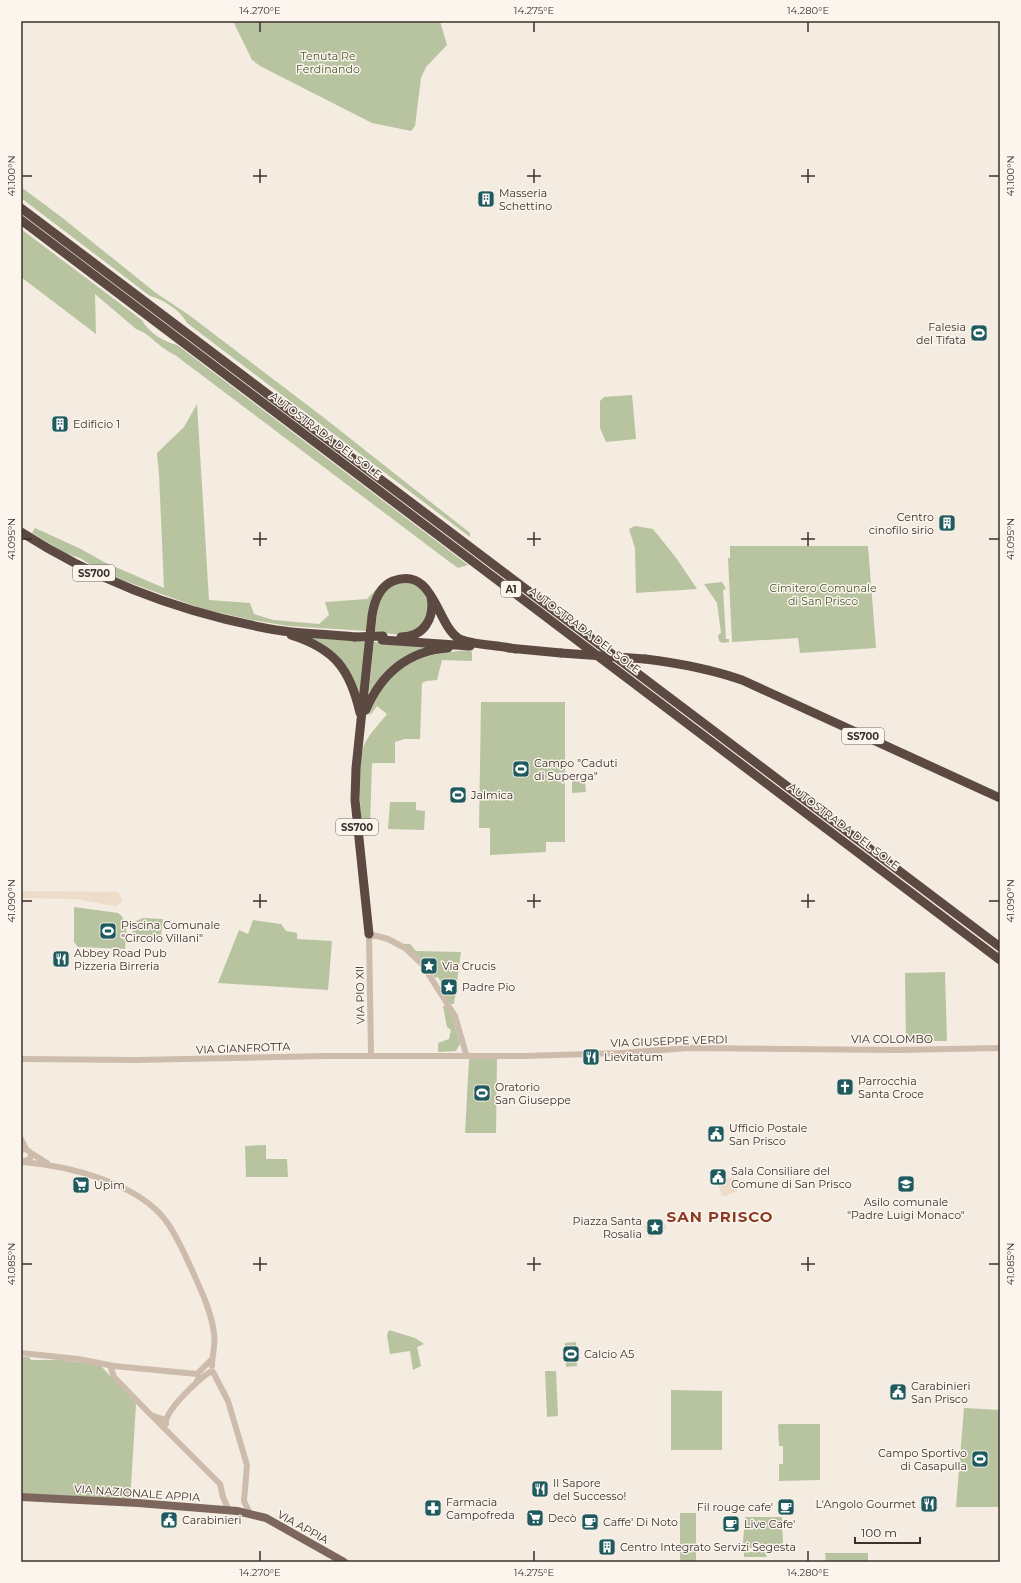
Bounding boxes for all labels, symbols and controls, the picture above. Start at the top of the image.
text: 14.270°E [239,4,281,17]
text: 14.275°E [514,4,554,17]
text: 14.280°E [787,4,829,17]
park label: Tenuta Re Ferdinando [296,49,360,76]
text: 41.100°N [5,155,18,197]
text: 41.100°N [1004,155,1017,197]
place label: Masseria Schettino [499,186,552,213]
building icon: Masseria Schettino [476,189,496,209]
place label: Falesia del Tifata [916,320,966,347]
sports icon: Falesia del Tifata [969,323,989,343]
street label: AUTOSTRADA DEL SOLE [268,389,384,481]
building icon: Edificio 1 [50,414,70,434]
place label: Edificio 1 [73,417,120,431]
place label: Centro cinofilo sirio [869,510,934,537]
building icon: Centro cinofilo sirio [937,513,957,533]
text: 41.095°N [5,518,18,560]
text: 41.095°N [1004,518,1017,560]
road number: SS700 [73,565,115,581]
road number: A1 [501,581,521,597]
park label: Cimitero Comunale di San Prisco [769,581,877,608]
street label: AUTOSTRADA DEL SOLE [527,584,643,676]
road number: SS700 [842,728,884,744]
place label: Campo "Caduti di Superga" [534,756,618,783]
sports icon: Campo "Caduti di Superga" [511,759,531,779]
street label: AUTOSTRADA DEL SOLE [786,780,902,872]
sports icon: Jalmica [448,785,468,805]
place label: Jalmica [470,788,513,802]
road number: SS700 [336,819,378,835]
text: 41.090°N [5,879,18,923]
text: 41.090°N [1004,879,1017,923]
place label: Piscina Comunale "Circolo Villani" [121,918,220,945]
sports icon: Piscina Comunale "Circolo Villani" [98,921,118,941]
place label: Abbey Road Pub Pizzeria Birreria [74,946,167,973]
restaurant icon: Abbey Road Pub Pizzeria Birreria [51,949,71,969]
place icon: Via Crucis [419,956,439,976]
place label: Via Crucis [442,959,496,973]
street label: VIA PIO XII [352,966,368,1024]
place icon: Padre Pio [439,977,459,997]
place label: Padre Pio [462,980,515,994]
street label: VIA GIUSEPPE VERDI [610,1032,728,1050]
street label: VIA COLOMBO [851,1032,933,1046]
street label: VIA GIANFROTTA [196,1039,291,1057]
restaurant icon: Lievitatum [581,1047,601,1067]
place label: Lievitatum [604,1050,663,1064]
place label: Parrocchia Santa Croce [858,1074,924,1101]
church icon: Parrocchia Santa Croce [835,1077,855,1097]
place label: Oratorio San Giuseppe [495,1080,571,1107]
sports icon: Oratorio San Giuseppe [472,1083,492,1103]
place label: Ufficio Postale San Prisco [729,1121,808,1148]
public building icon: Ufficio Postale San Prisco [706,1124,726,1144]
place label: Sala Consiliare del Comune di San Prisco [731,1164,852,1191]
public building icon: Sala Consiliare del Comune di San Prisco [708,1167,728,1187]
school or university icon: Asilo comunale "Padre Luigi Monaco" [896,1174,916,1194]
supermarket icon: Upim [71,1175,91,1195]
place label: Upim [94,1178,125,1192]
place label: Asilo comunale "Padre Luigi Monaco" [847,1195,965,1222]
district label: SAN PRISCO [667,1207,773,1226]
place label: Piazza Santa Rosalia [573,1214,642,1241]
place icon: Piazza Santa Rosalia [645,1217,665,1237]
text: 41.085°N [5,1243,18,1285]
text: 41.085°N [1004,1243,1017,1285]
sports icon: Calcio A5 [561,1344,581,1364]
place label: Calcio A5 [584,1347,634,1361]
place label: Carabinieri San Prisco [911,1379,970,1406]
public building icon: Carabinieri San Prisco [888,1382,908,1402]
place label: Campo Sportivo di Casapulla [878,1446,967,1473]
sports icon: Campo Sportivo di Casapulla [970,1449,990,1469]
place label: Il Sapore del Successo! [553,1476,626,1503]
restaurant icon: Il Sapore del Successo! [530,1479,550,1499]
street label: VIA NAZIONALE APPIA [73,1482,201,1504]
restaurant icon: L'Angolo Gourmet [919,1494,939,1514]
place label: Farmacia Campofreda [446,1495,515,1522]
cafe icon: Fil rouge cafe' [776,1497,796,1517]
place label: L'Angolo Gourmet [815,1497,917,1511]
pharmacy icon: Farmacia Campofreda [423,1498,443,1518]
place label: Fil rouge cafe' [697,1500,773,1514]
street label: VIA APPIA [275,1507,331,1547]
supermarket icon: Decò [525,1508,545,1528]
public building icon: Carabinieri [159,1510,179,1530]
place label: Decò [548,1511,577,1525]
cafe icon: Caffe' Di Noto [580,1512,600,1532]
place label: Carabinieri [182,1513,241,1527]
cafe icon: Live Cafe' [721,1514,741,1534]
place label: Caffe' Di Noto [603,1515,678,1529]
place label: Live Cafe' [744,1517,795,1531]
scale bar [855,1519,920,1545]
text: 100 m [861,1525,897,1540]
building icon: Centro Integrato Servizi Segesta [597,1537,617,1557]
place label: Centro Integrato Servizi Segesta [620,1540,796,1554]
text: 14.270°E [239,1566,281,1579]
text: 14.275°E [514,1566,554,1579]
text: 14.280°E [787,1566,829,1579]

